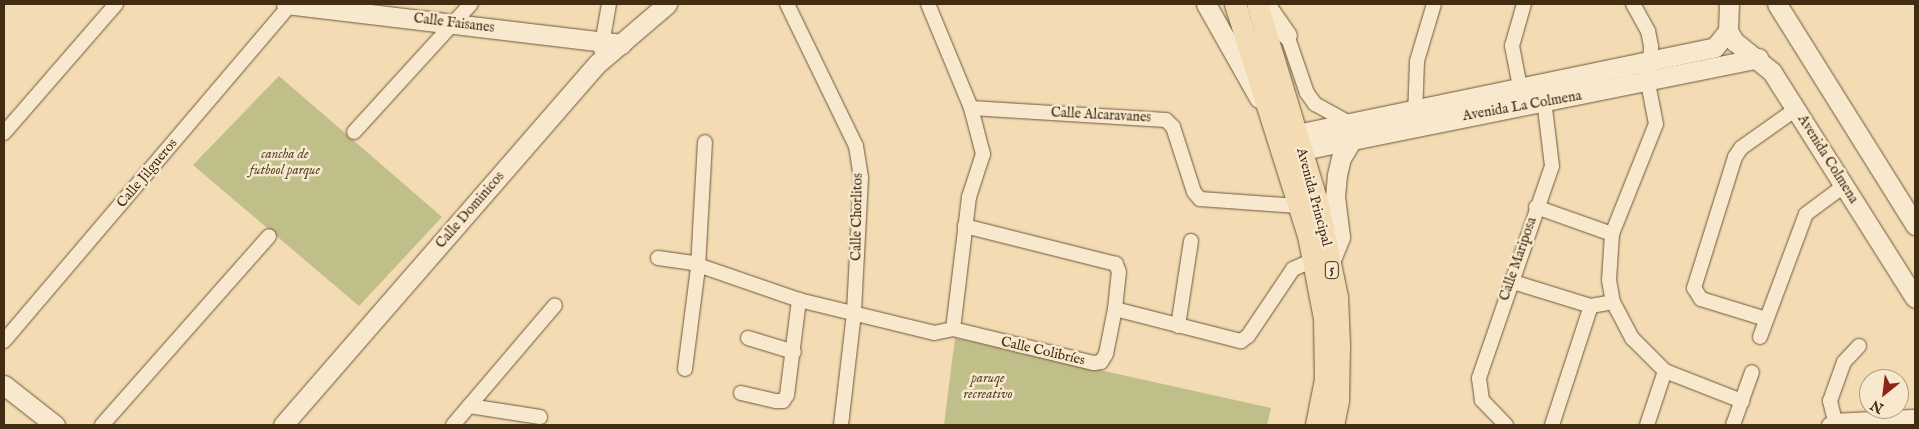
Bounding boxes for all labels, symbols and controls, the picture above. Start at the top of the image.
street label: Calle Faisanes [413,10,495,36]
street label: Avenida La Colmena [1461,87,1583,125]
street label: Calle Alcaravanes [1050,104,1152,126]
street label: Avenida Colmena [1794,112,1862,206]
street label: Calle Jilgueros [113,135,181,211]
park label: cancha de futbool parque [250,146,320,178]
street label: Avenida Principal [1293,146,1335,248]
street label: Calle Dominicos [432,168,508,252]
street label: Calle Chorlitos [848,173,866,261]
street label: Calle Mariposa [1496,215,1540,303]
road number: 5 [1324,260,1340,280]
street label: Calle Colibríes [999,333,1087,369]
north arrow [1859,369,1909,419]
park label: paruqe recreativo [963,370,1013,402]
text: N [1868,395,1887,417]

